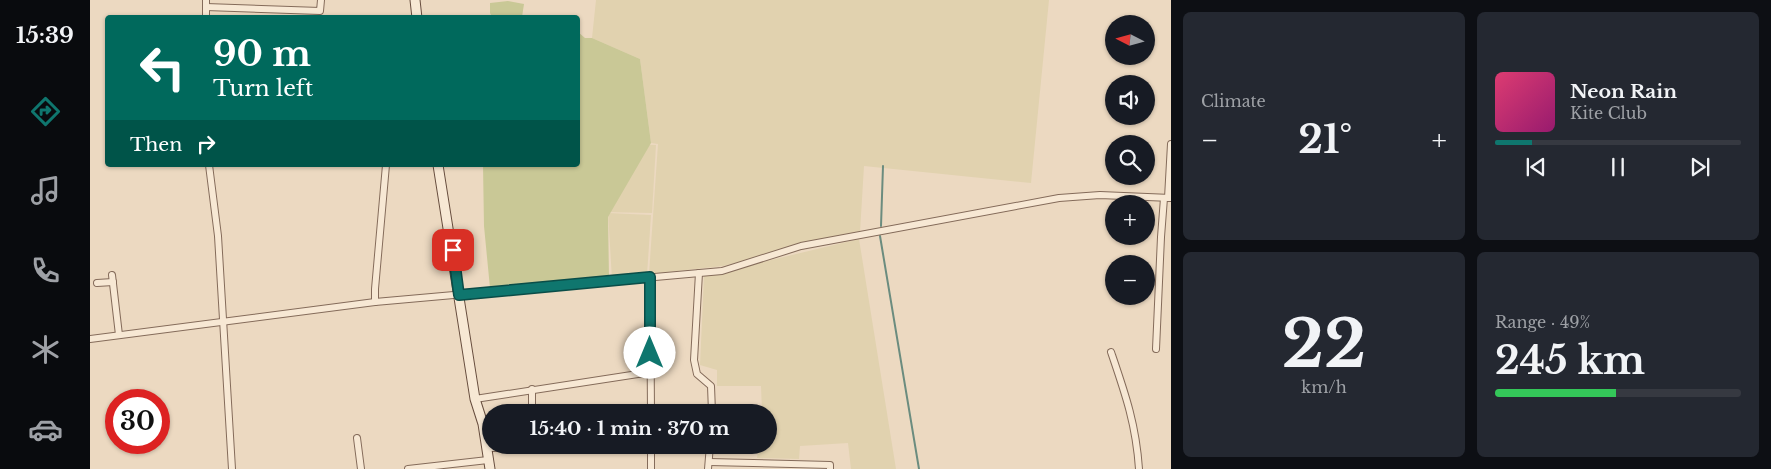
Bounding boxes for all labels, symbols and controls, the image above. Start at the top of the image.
north arrow [1105,15,1155,65]
map controls [1105,15,1155,305]
text: 15:39 [16,22,74,49]
text: 90 m [213,32,311,75]
icon: left [130,35,195,100]
text: Turn left [213,75,313,102]
button: sound [1105,75,1155,125]
text: Neon Rain [1570,80,1677,103]
text: Climate [1201,91,1266,111]
icon: directions [28,94,63,129]
text: Kite Club [1570,103,1647,123]
text: 21° [1298,116,1352,163]
text: − [1201,123,1219,158]
text: + [1432,123,1447,158]
icon: right [192,130,220,158]
text: Then [130,133,182,156]
button: search [1105,135,1155,185]
icon: previous [1522,153,1550,181]
icon: pause [1604,153,1632,181]
icon: next [1686,153,1714,181]
icon: music [28,173,63,208]
button: + [1105,195,1155,245]
pin [432,229,474,271]
icon: arrive [439,236,467,264]
icon: phone [28,253,63,288]
button: − [1105,255,1155,305]
text: 22 [1282,304,1366,385]
text: Range · 49% [1495,312,1590,332]
position arrow [623,326,675,378]
icon: climate [28,332,63,367]
text: 245 km [1495,337,1645,384]
text: km/h [1301,377,1347,397]
speed limit sign: 30 [105,389,170,454]
icon: car [28,412,63,447]
text: 15:40 · 1 min · 370 m [529,417,730,440]

